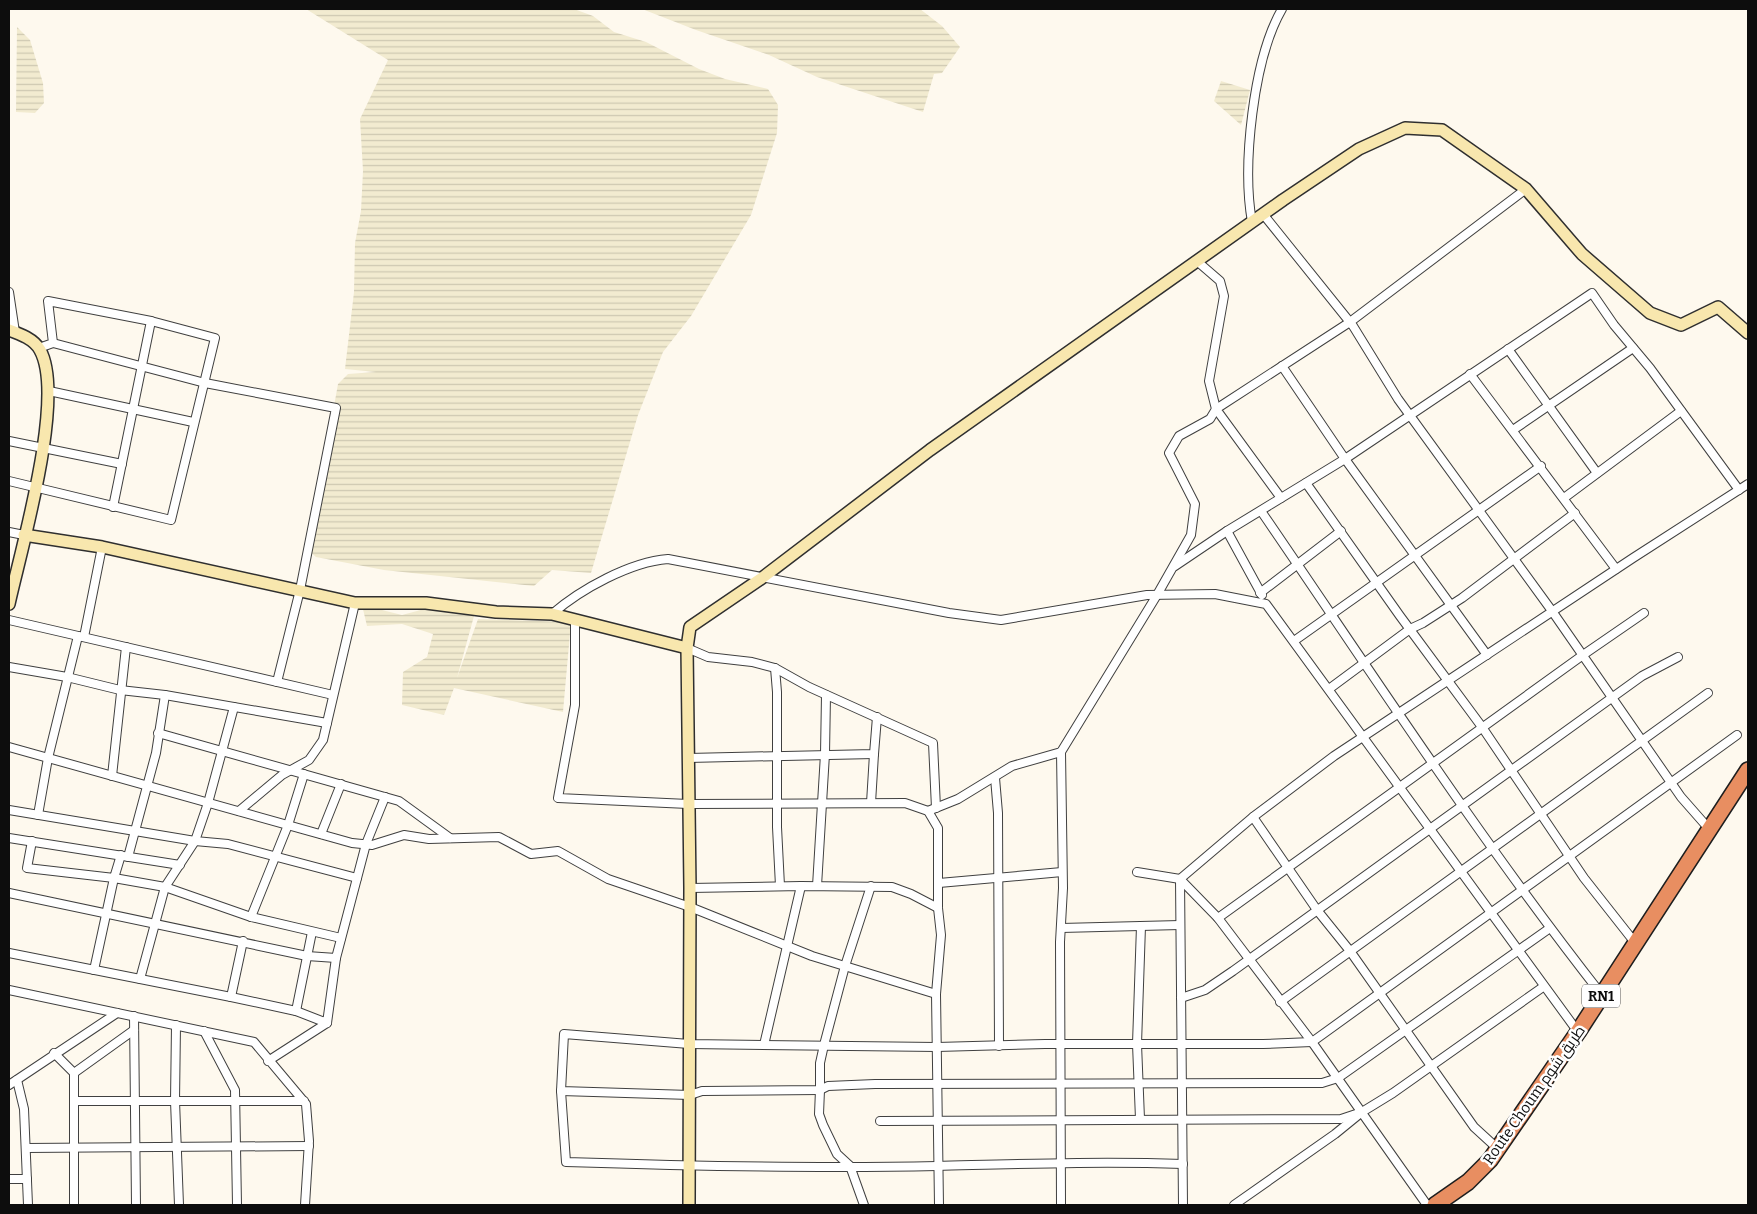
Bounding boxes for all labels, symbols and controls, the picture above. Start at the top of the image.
road number: RN1 [1582,984,1620,1008]
street label: Route Choum طريق شوم [1479,1022,1590,1169]

